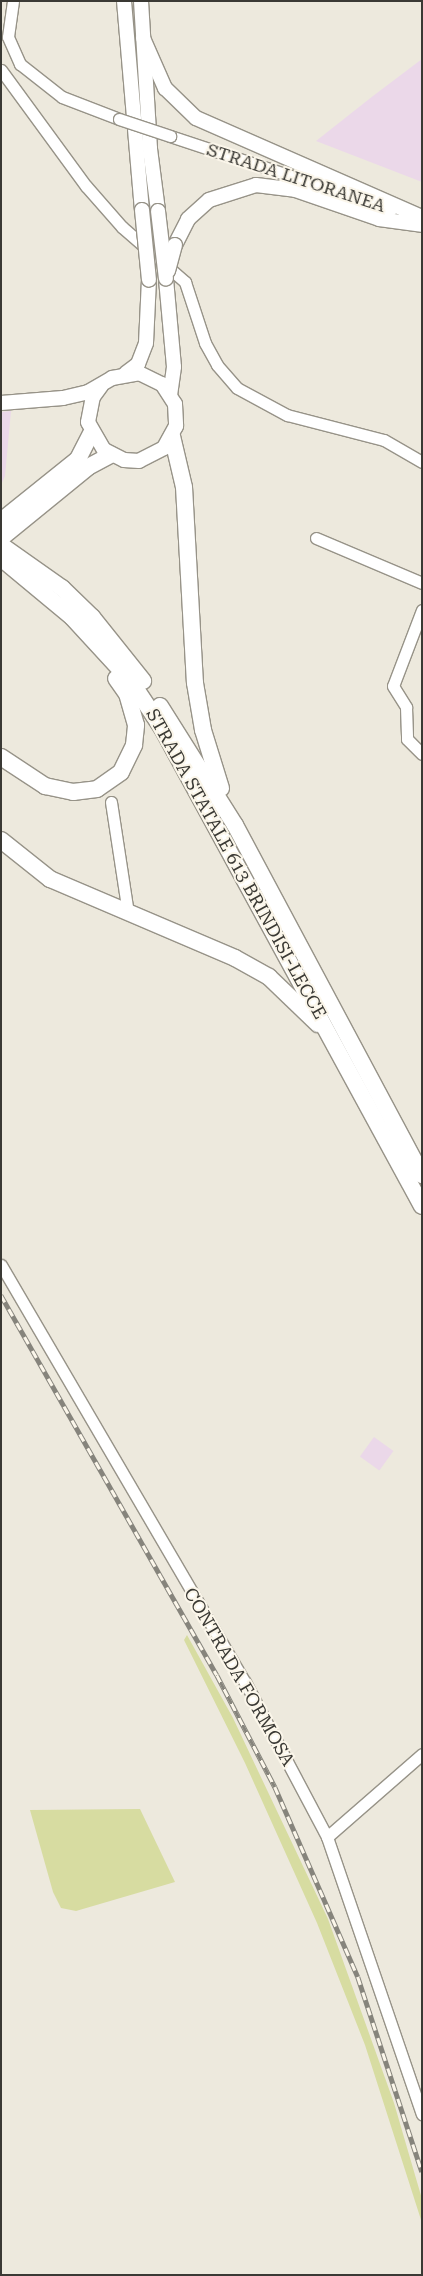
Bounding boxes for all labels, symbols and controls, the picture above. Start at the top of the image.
street label: STRADA LITORANEA [204,139,388,217]
street label: STRADA STATALE 613 BRINDISI-LECCE [141,705,331,1023]
street label: CONTRADA FORMOSA [179,1584,299,1770]

